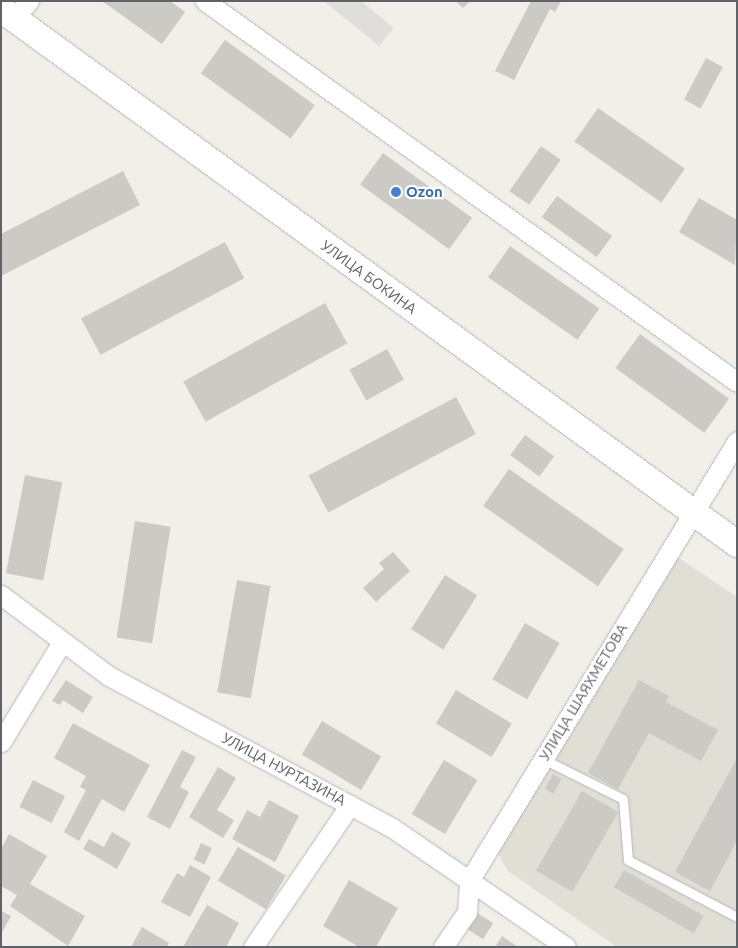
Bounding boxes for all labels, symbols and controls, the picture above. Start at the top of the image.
place label: Ozon [406,183,443,201]
marker: Ozon [390,186,402,198]
street label: УЛИЦА БОКИНА [318,236,420,318]
street label: УЛИЦА ШАЯХМЕТОВА [535,620,631,764]
street label: УЛИЦА НУРТАЗИНА [219,729,349,809]

